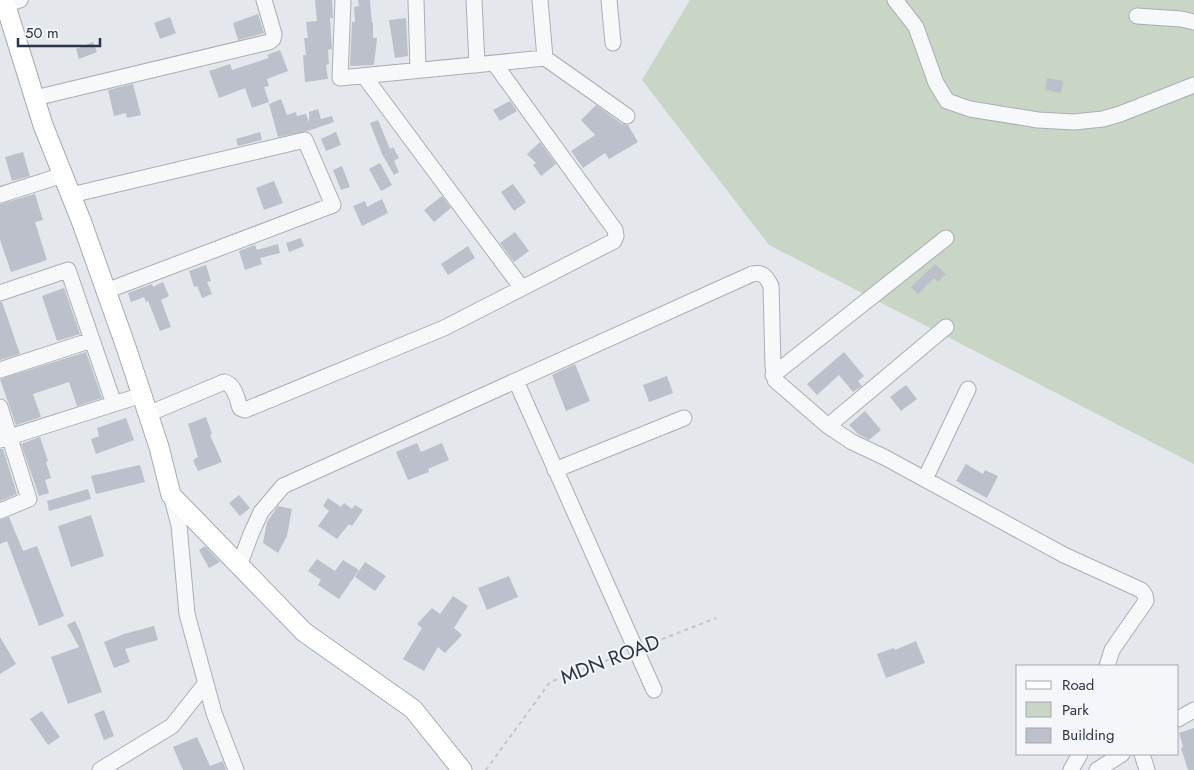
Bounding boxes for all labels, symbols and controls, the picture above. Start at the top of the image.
scale bar [18,15,100,47]
text: 50 m [25,22,59,44]
street label: MDN ROAD [556,627,664,692]
legend [1016,665,1179,755]
text: Road [1062,674,1094,696]
text: Park [1062,699,1089,721]
text: Building [1062,724,1114,746]

